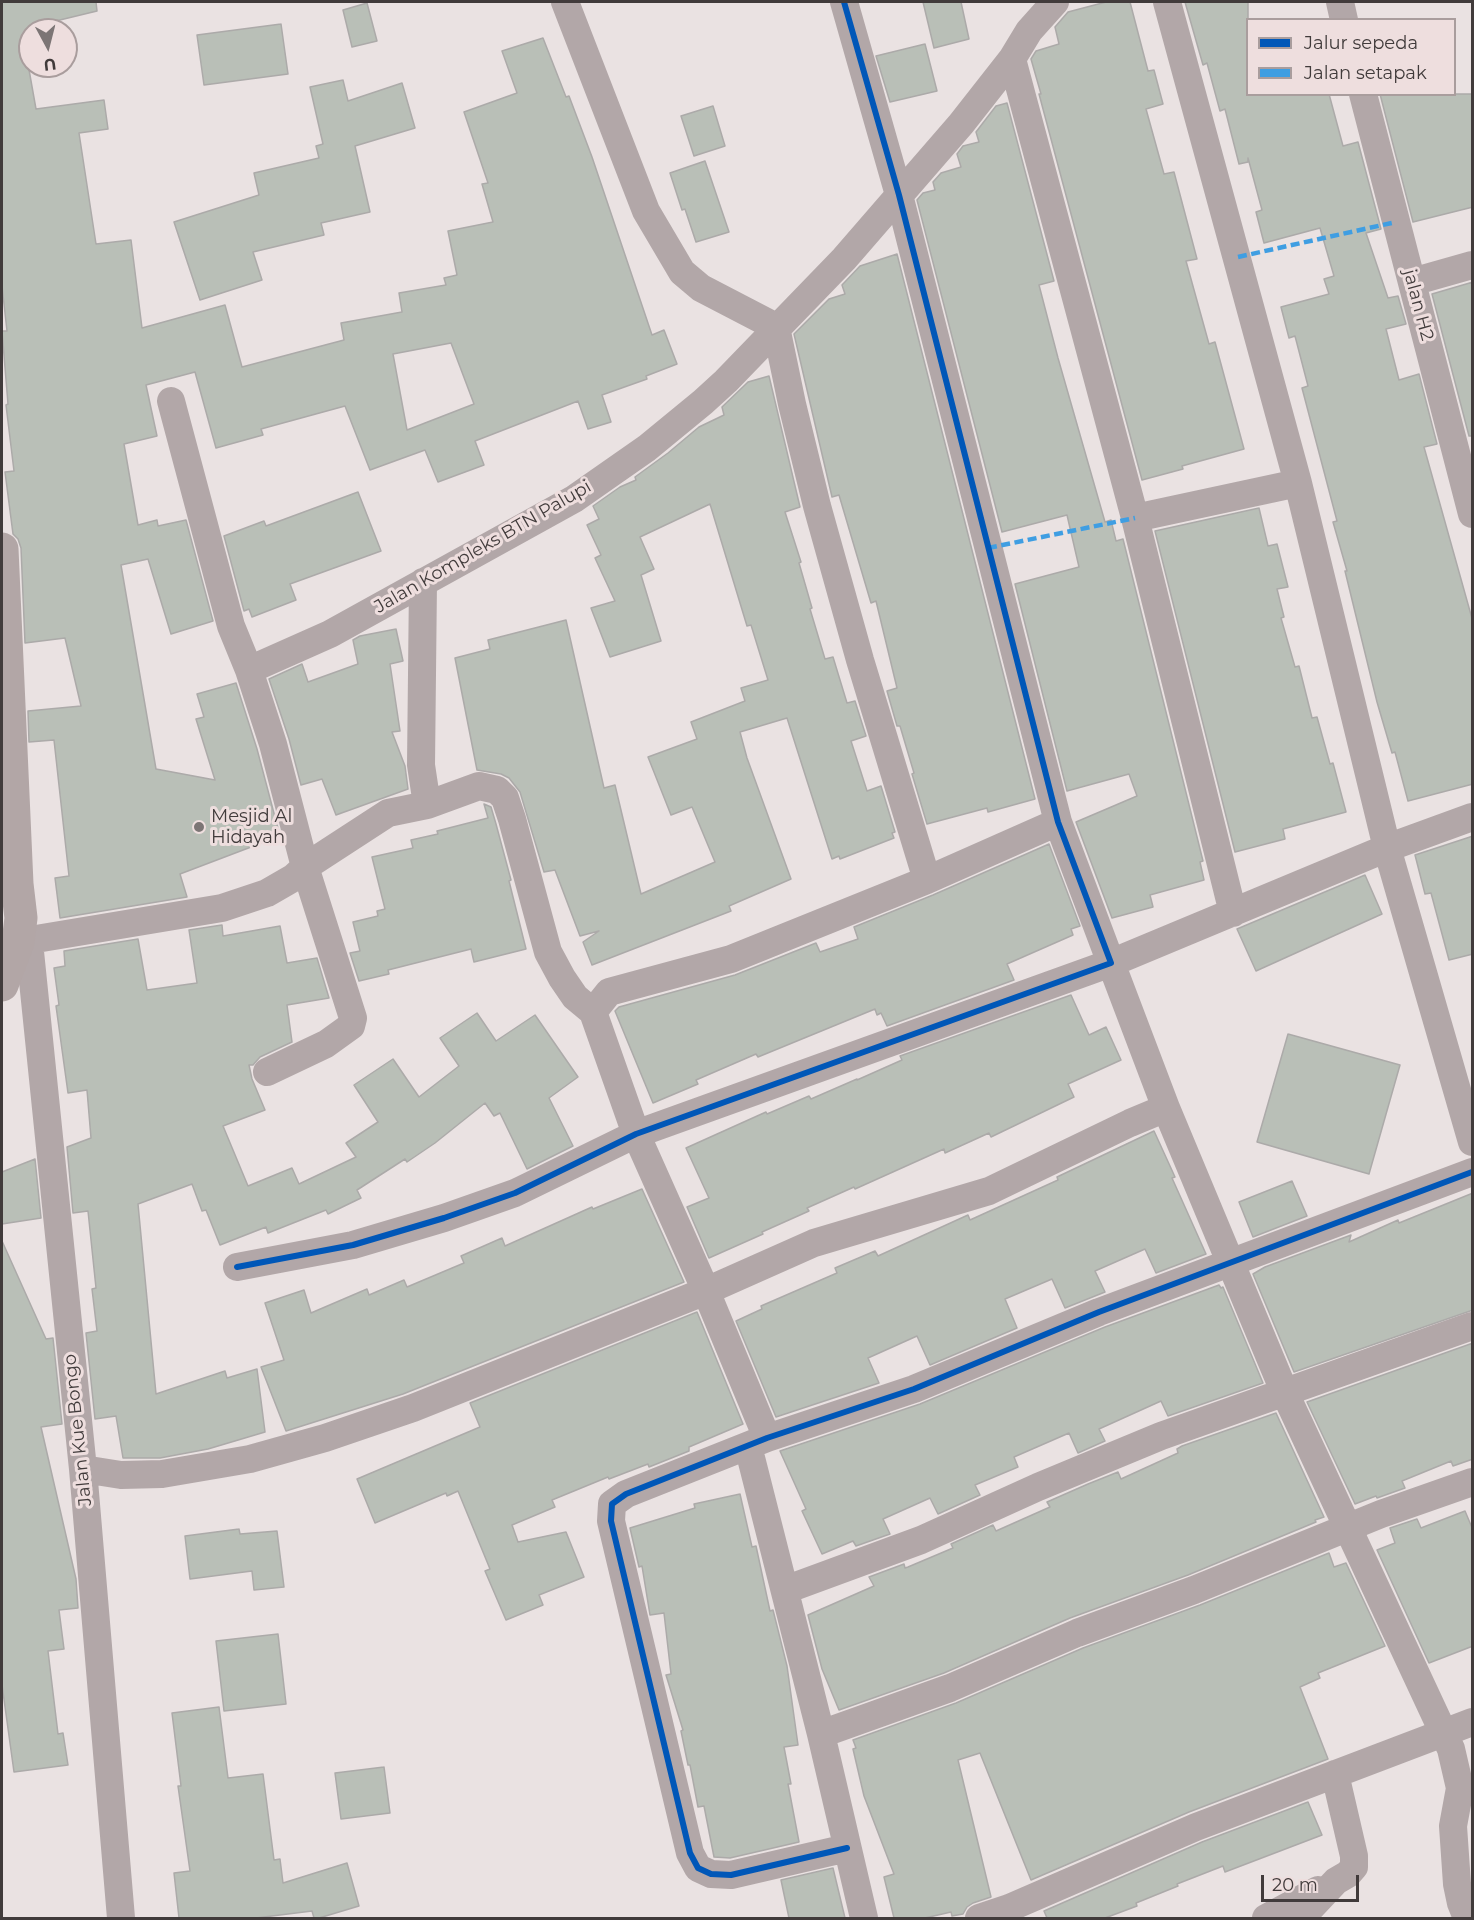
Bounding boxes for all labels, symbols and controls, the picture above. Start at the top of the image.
north arrow [18,18,78,78]
legend [1246,18,1456,96]
text: Jalur sepeda [1304,32,1418,54]
text: U [43,54,57,75]
text: Jalan setapak [1304,62,1427,84]
street label: jalan H2 [1398,267,1438,343]
street label: Jalan Kompleks BTN Palupi [371,476,595,618]
place label: Mesjid Al Hidayah [211,806,292,848]
marker: Mesjid Al Hidayah [192,820,206,834]
street label: Jalan Kue Bongo [59,1353,97,1507]
scale bar [1264,1863,1362,1901]
text: 20 m [1272,1874,1318,1896]

